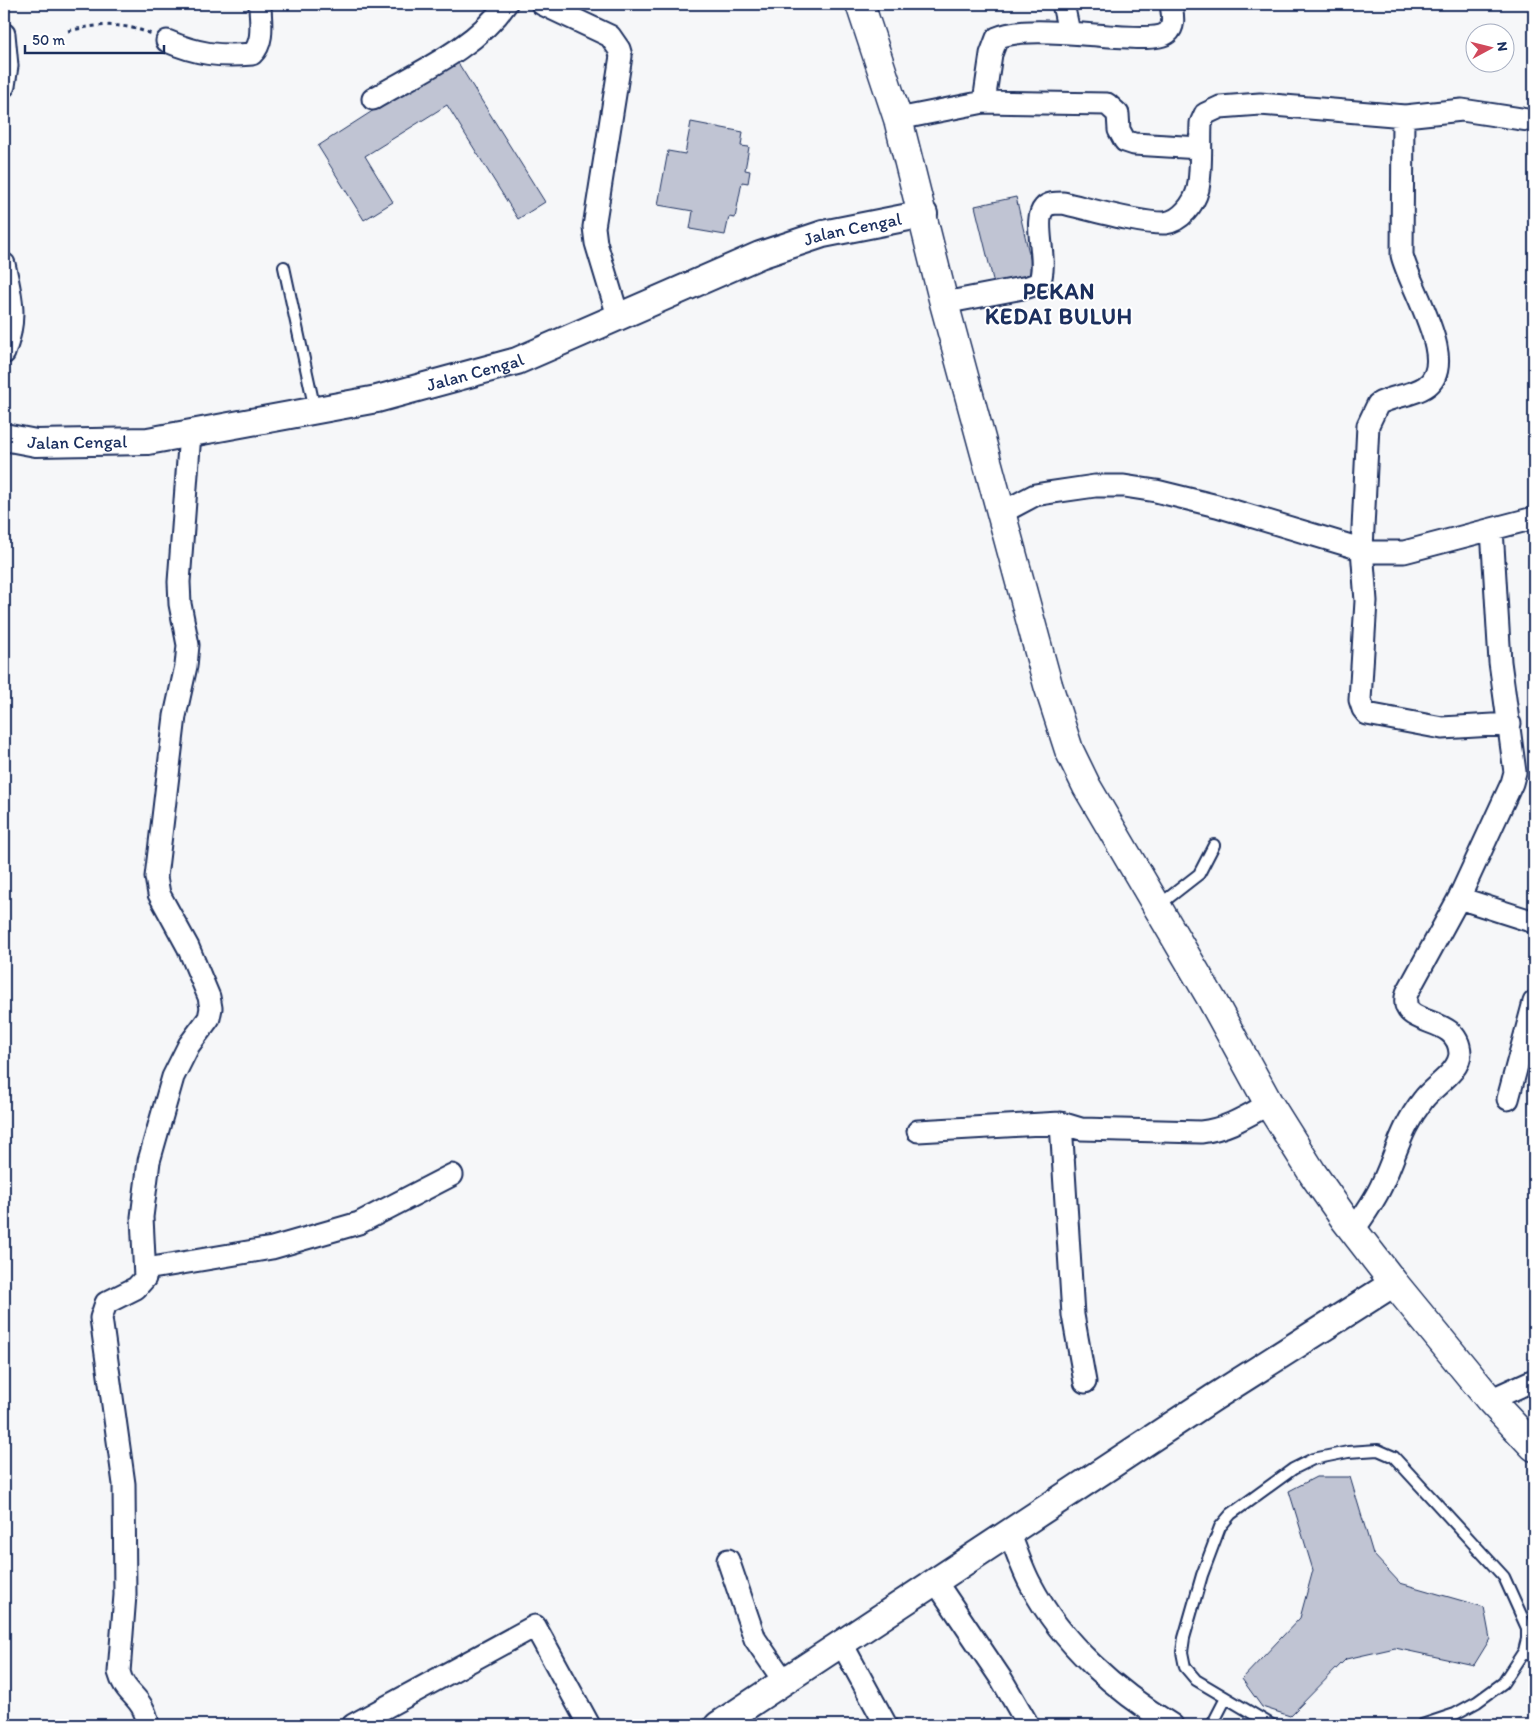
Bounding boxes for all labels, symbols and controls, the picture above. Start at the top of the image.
scale bar [25,22,164,54]
north arrow [1466,22,1516,72]
text: 50 m [32,31,65,49]
text: N [1493,41,1511,52]
street label: Jalan Cengal [801,208,903,251]
district label: PEKAN KEDAI BULUH [985,278,1133,330]
street label: Jalan Cengal [424,348,527,396]
street label: Jalan Cengal [26,430,127,454]

